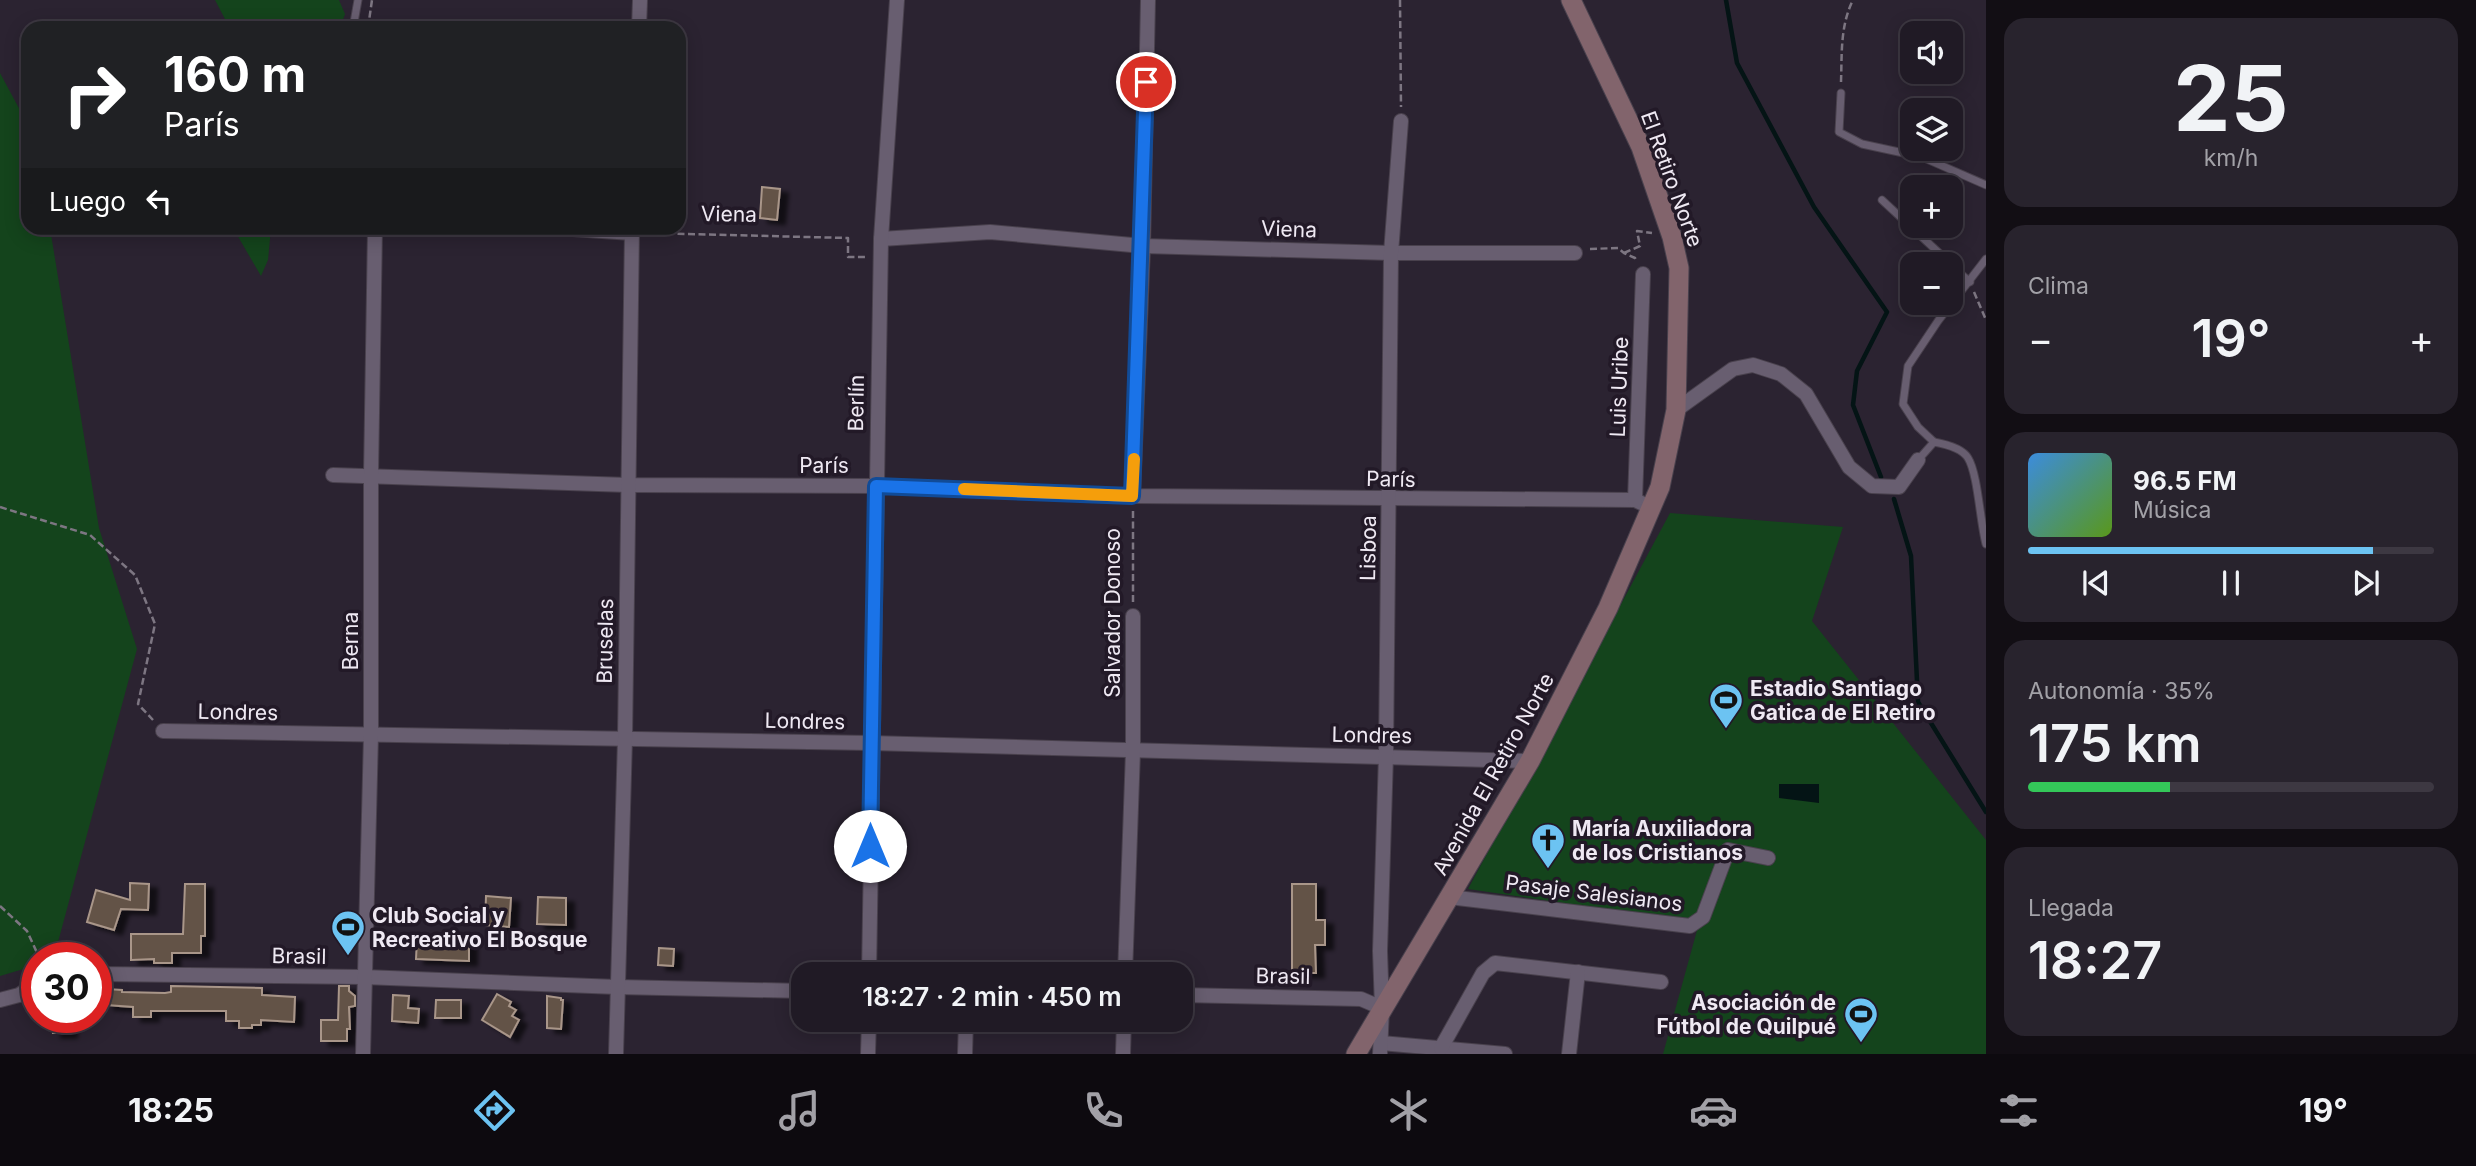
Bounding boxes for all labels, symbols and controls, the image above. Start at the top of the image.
map controls [1900,21,1963,315]
button: sound [1900,21,1963,84]
text: 25 [2173,43,2289,153]
text: 160 m [164,45,306,104]
icon: right [49,49,140,140]
pin [1116,52,1176,112]
icon: arrive [1127,63,1165,101]
button: layers [1900,98,1963,161]
text: París [164,105,240,144]
street label: El Retiro Norte [1636,108,1708,250]
text: km/h [2204,144,2258,172]
button: + [1900,175,1963,238]
icon: left [140,182,178,220]
text: Luego [49,186,126,217]
street label: Viena [701,201,757,227]
street label: Viena [1261,216,1317,242]
button: − [1900,252,1963,315]
text: Clima [2028,272,2089,300]
text: 19° [2191,307,2271,370]
text: − [2028,316,2053,362]
text: + [2409,316,2434,362]
street label: Luis Uribe [1605,336,1633,438]
street label: Berlín [843,374,869,432]
street label: París [799,453,849,478]
text: 96.5 FM [2133,465,2237,496]
street label: París [1366,466,1416,492]
text: Música [2133,496,2211,524]
street label: Lisboa [1355,515,1381,581]
street label: Salvador Donoso [1100,528,1125,698]
icon: previous [2077,564,2115,602]
icon: pause [2212,564,2250,602]
icon: next [2347,564,2385,602]
street label: Bruselas [592,598,618,684]
street label: Berna [338,612,363,670]
street label: Avenida El Retiro Norte [1427,668,1559,880]
place label: Estadio Santiago Gatica de El Retiro [1750,676,1936,725]
text: Autonomía · 35% [2028,677,2215,705]
sports icon: Estadio Santiago Gatica de El Retiro [1707,681,1745,730]
street label: Londres [197,699,279,725]
street label: Londres [764,708,846,734]
text: 175 km [2028,712,2202,775]
street label: Londres [1331,722,1413,748]
position arrow [833,809,907,883]
place label: María Auxiliadora de los Cristianos [1572,816,1752,865]
church icon: María Auxiliadora de los Cristianos [1529,821,1567,870]
street label: Pasaje Salesianos [1504,870,1684,916]
text: Llegada [2028,894,2114,922]
place label: Club Social y Recreativo El Bosque [372,903,588,952]
sports icon: Club Social y Recreativo El Bosque [329,908,367,957]
text: 18:27 [2028,929,2162,992]
speed limit sign: 30 [21,942,112,1033]
street label: Brasil [271,943,327,969]
street label: Brasil [1255,963,1311,989]
text: 18:27 · 2 min · 450 m [862,981,1122,1012]
place label: Asociación de Fútbol de Quilpué [1656,990,1836,1039]
sports icon: Asociación de Fútbol de Quilpué [1842,995,1880,1044]
icon: directions [470,1086,519,1135]
icon: music [775,1086,824,1135]
icon: phone [1079,1086,1128,1135]
icon: climate [1384,1086,1433,1135]
icon: car [1689,1086,1738,1135]
icon: filters [1994,1086,2043,1135]
text: 18:25 [128,1091,214,1130]
text: 19° [2299,1091,2348,1130]

